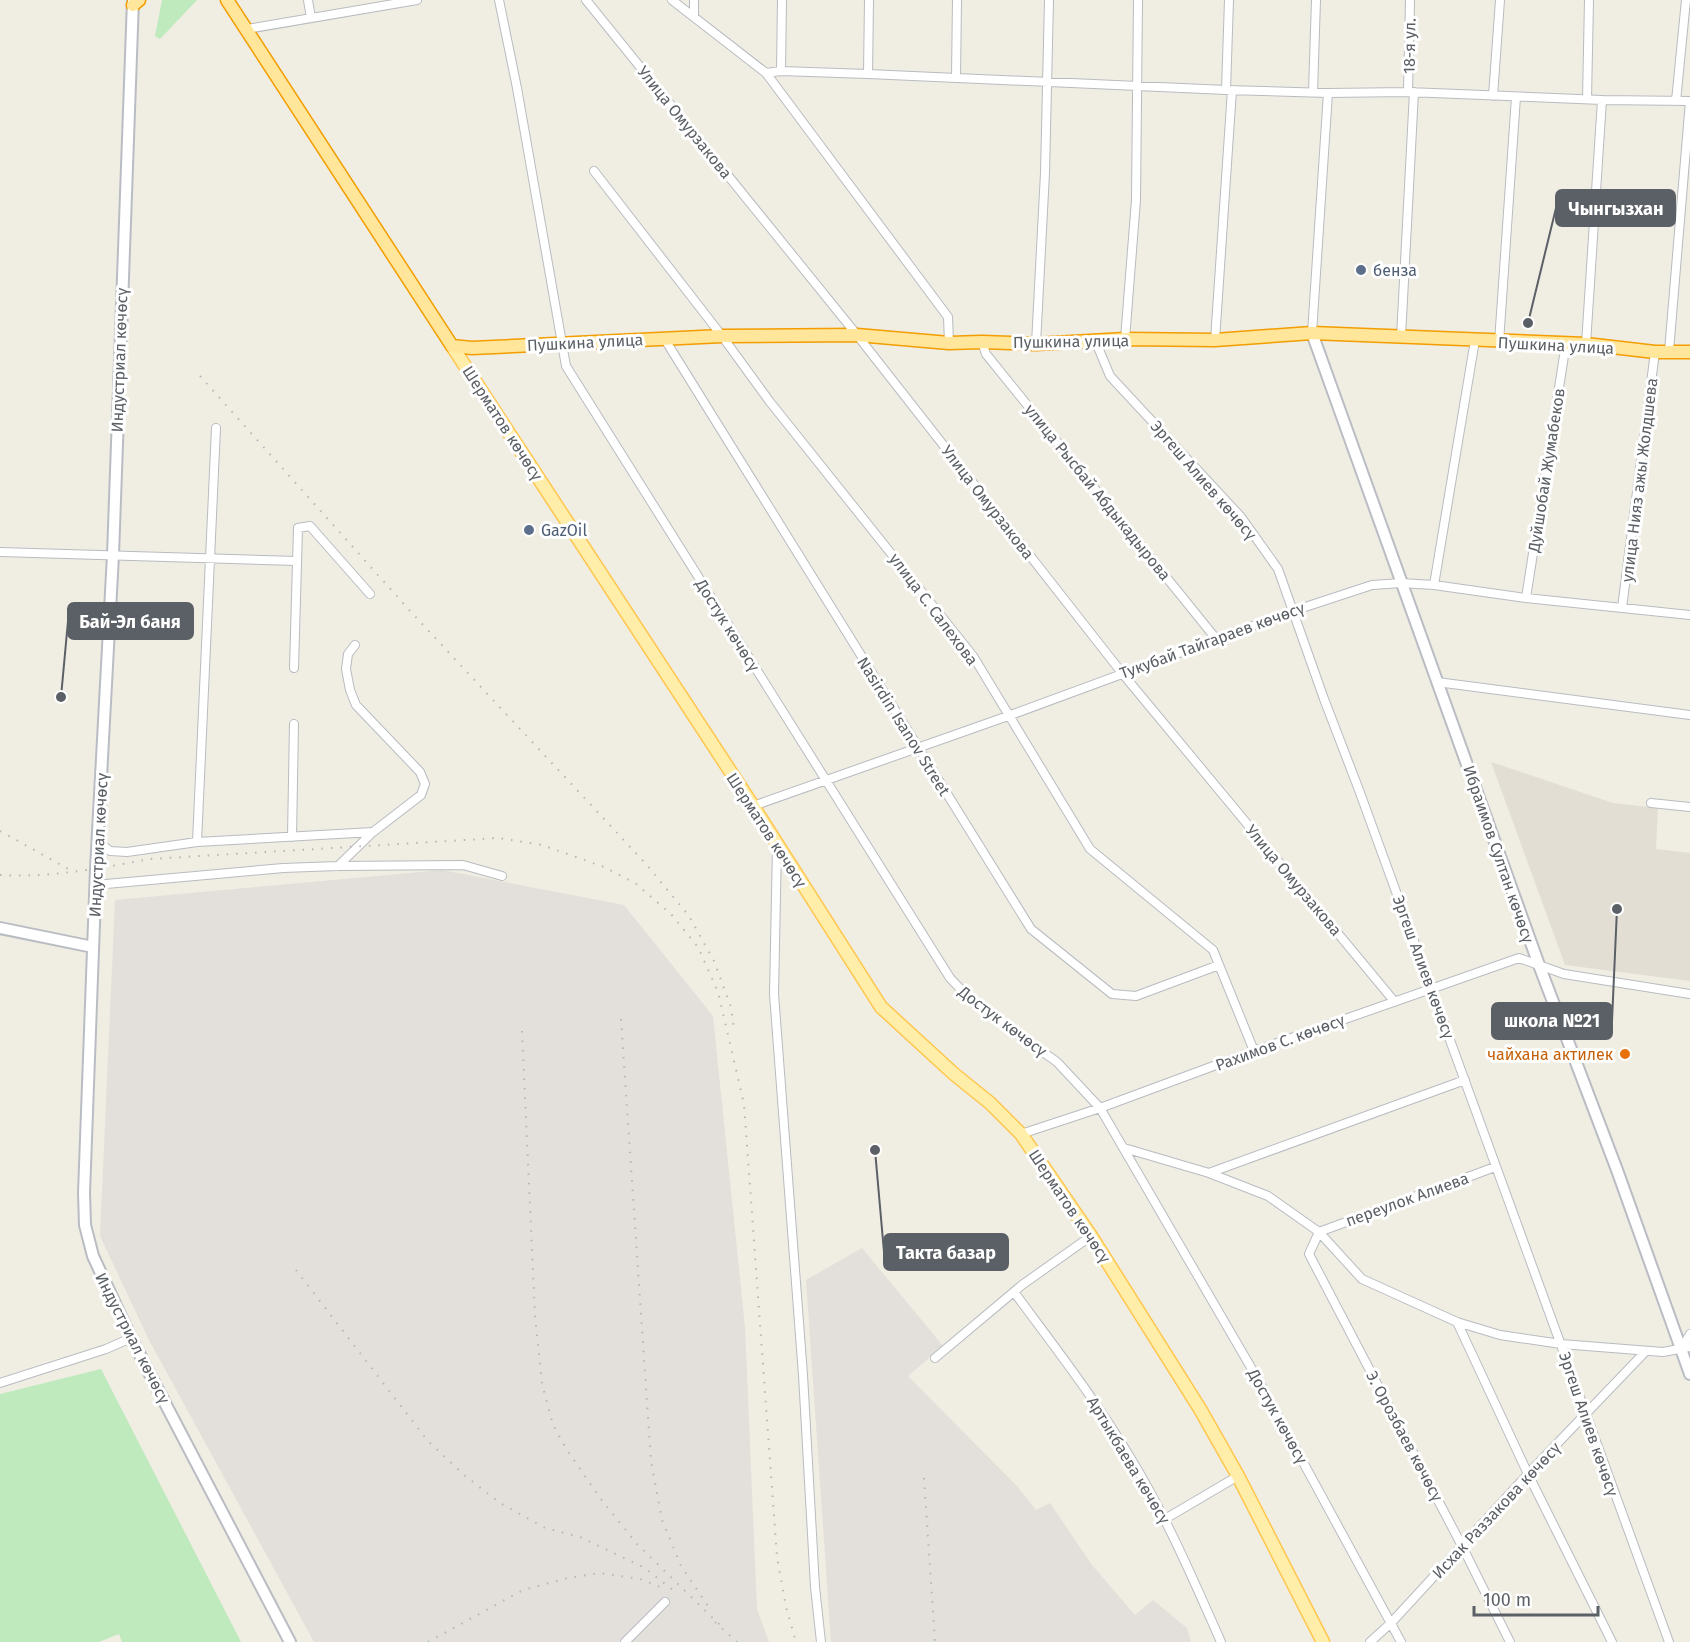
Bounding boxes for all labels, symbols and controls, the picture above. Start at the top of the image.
street label: 18-я ул. [1400,18,1419,74]
street label: Улица Омурзакова [633,62,736,182]
callout: Чынгызхан [1556,190,1675,226]
text: Чынгызхан [1569,198,1663,220]
place label: бенза [1373,261,1417,280]
marker: бенза [1354,263,1368,277]
street label: Индустриал көчөсү [107,287,132,433]
street label: Пушкина улица [526,330,644,355]
street label: Пушкина улица [1013,331,1129,352]
street label: Пушкина улица [1497,333,1615,358]
street label: Шерматов көчөсү [458,362,547,484]
street label: улица Нияз ажы Жолдшева [1618,377,1661,583]
street label: Дуйшобай Жумабеков [1524,387,1569,554]
street label: улица Рысбай Абдыкадырова [1021,400,1175,584]
street label: Эргеш Алиев көчөсү [1147,417,1261,544]
street label: Улица Омурзакова [937,442,1038,563]
place label: GazOil [541,521,587,540]
marker: GazOil [522,523,536,537]
street label: улица С. Салехова [885,549,982,669]
street label: Достук көчөсү [691,575,764,675]
street label: Тукубай Тайгараев көчөсү [1117,598,1307,683]
callout: Бай-Эл баня [68,603,193,639]
text: Бай-Эл баня [79,611,181,633]
street label: Nasirdin Isanov Street [853,653,954,799]
street label: Ибраимов Султан көчөсү [1459,763,1538,946]
street label: Шерматов көчөсү [722,769,811,891]
street label: Индустриал көчөсү [85,772,112,918]
street label: Улица Омурзакова [1242,821,1346,940]
street label: Эргеш Алиев көчөсү [1389,893,1458,1042]
street label: Достук көчөсү [954,981,1051,1061]
callout: школа №21 [1492,1003,1612,1039]
street label: Рахимов С. көчөсү [1213,1010,1347,1075]
text: школа №21 [1504,1010,1600,1032]
place label: чайхана актилек [1487,1045,1614,1064]
marker: чайхана актилек [1618,1047,1632,1061]
street label: Шерматов көчөсү [1025,1146,1115,1267]
street label: переулок Алиева [1343,1168,1471,1231]
callout: Такта базар [884,1234,1008,1270]
text: Такта базар [896,1242,996,1264]
street label: Индустриал көчөсү [91,1270,174,1407]
street label: Эргеш Алиев көчөсү [1555,1349,1622,1499]
street label: Достук көчөсү [1243,1365,1312,1467]
street label: Э. Орозбаев көчөсү [1362,1368,1447,1505]
street label: Артыкбаева көчөсү [1083,1393,1174,1527]
street label: Исхак Раззакова көчөсү [1428,1438,1565,1582]
scale bar [1474,1579,1598,1617]
text: 100 m [1483,1589,1531,1611]

